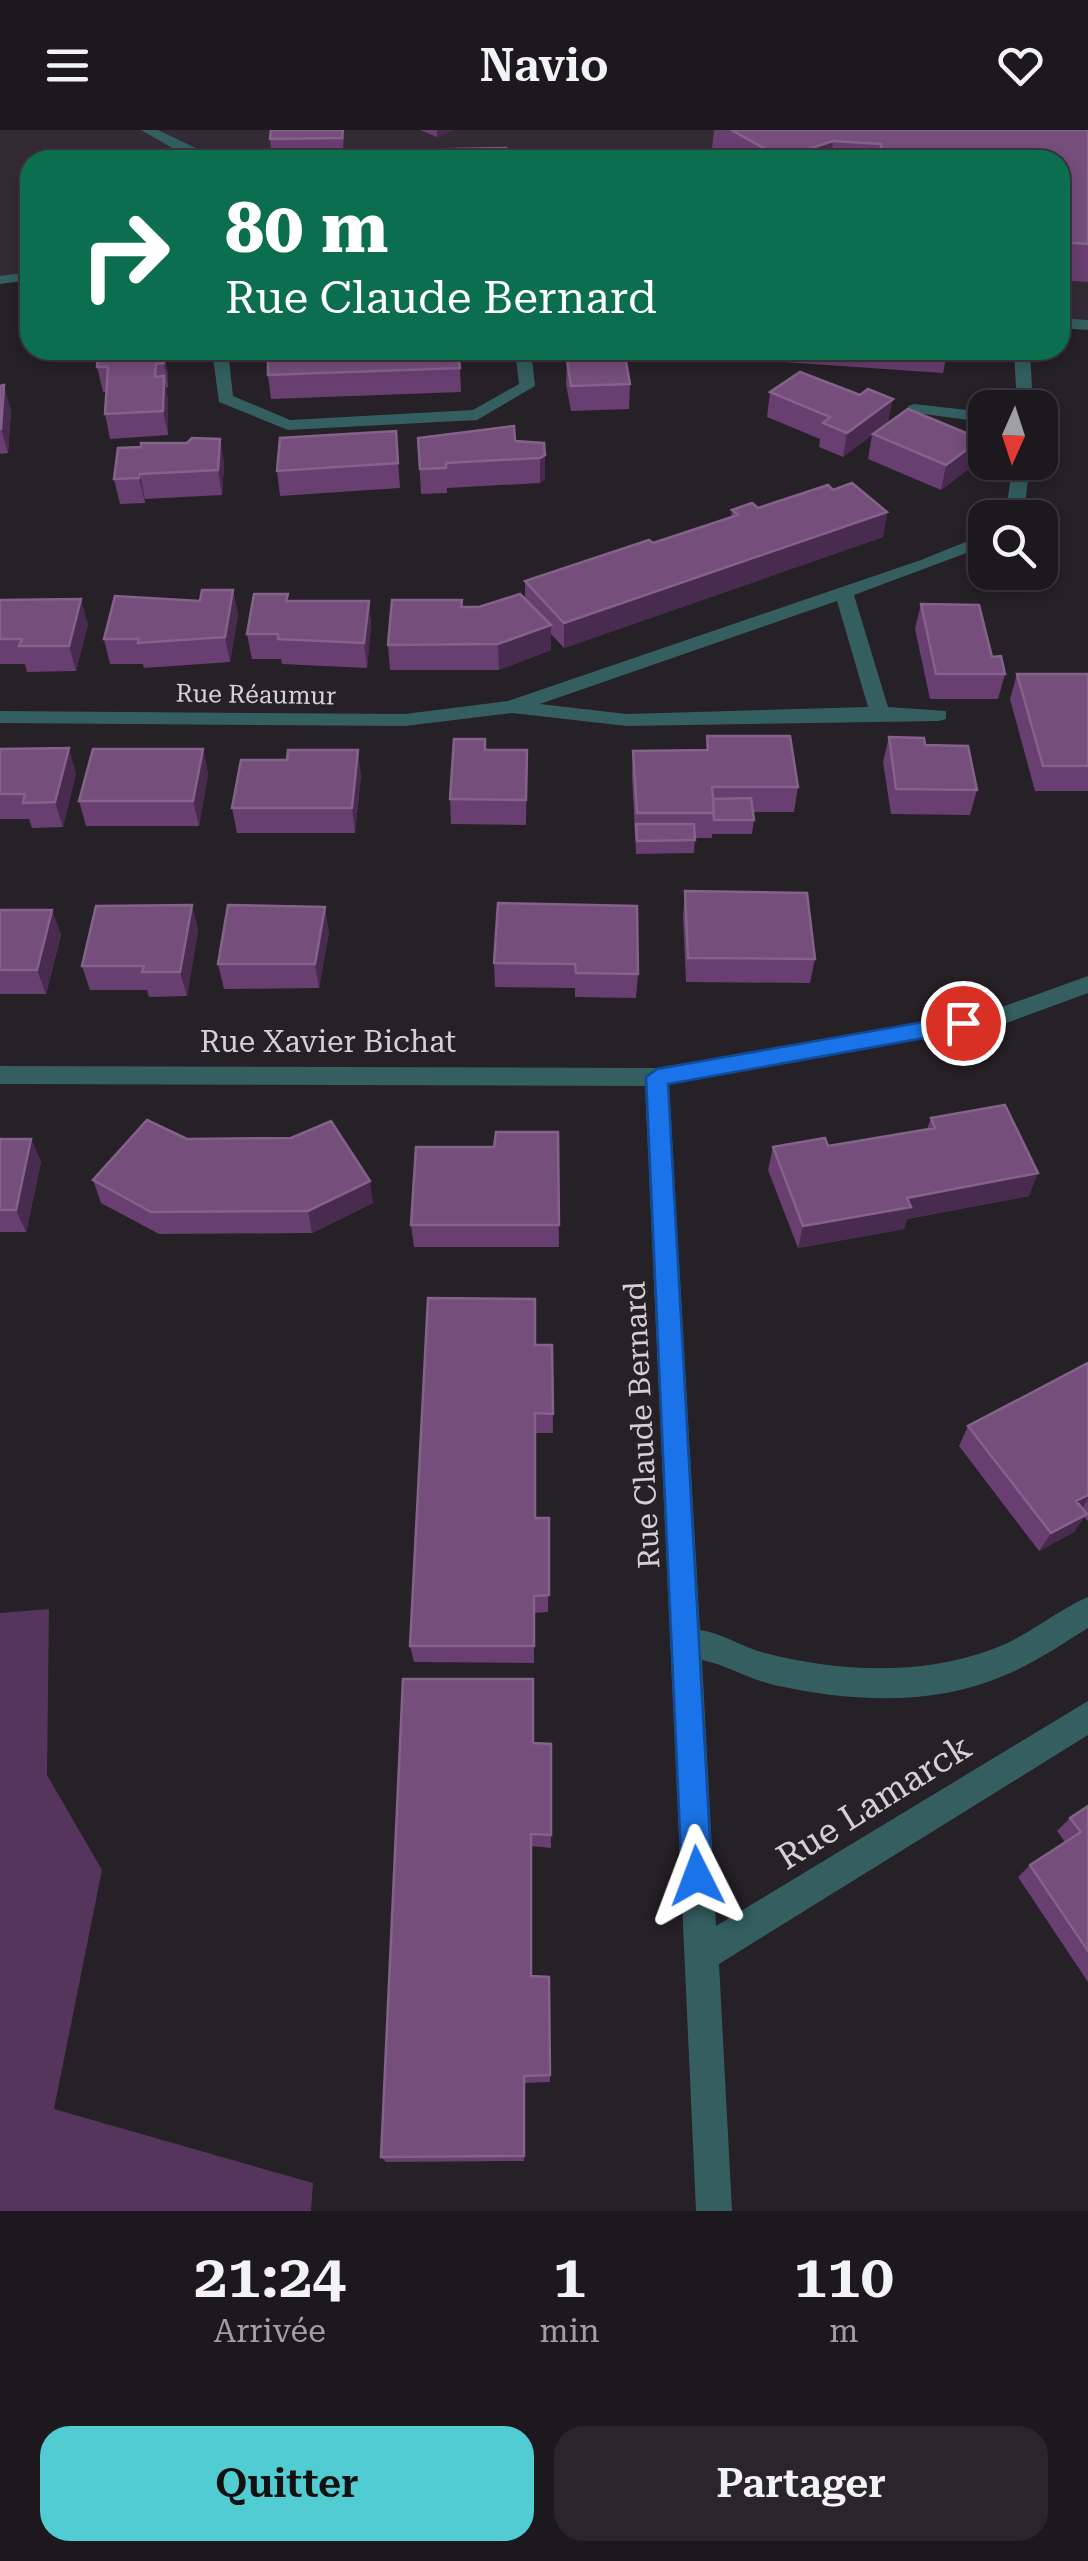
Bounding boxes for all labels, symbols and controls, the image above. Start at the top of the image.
icon: menu [40,38,95,93]
icon: heart [993,38,1048,93]
text: Navio [479,39,609,92]
text: 80 m [225,187,389,269]
icon: right [60,190,190,320]
text: Rue Claude Bernard [225,271,657,324]
north arrow [968,390,1058,480]
map controls [968,390,1058,590]
button: search [968,500,1058,590]
street label: Rue Réaumur [175,679,337,710]
pin [921,981,1006,1066]
icon: arrive [936,996,991,1051]
street label: Rue Xavier Bichat [200,1024,456,1059]
street label: Rue Claude Bernard [616,1280,667,1570]
street label: Rue Lamarck [770,1726,979,1878]
position arrow [645,1824,749,1928]
text: 21:24 [194,2241,346,2312]
text: 1 [553,2241,586,2312]
text: 110 [793,2241,894,2312]
text: Arrivée [214,2312,326,2350]
text: min [540,2312,600,2350]
text: m [829,2312,858,2350]
button: Quitter [40,2426,534,2541]
button: Partager [554,2426,1048,2541]

